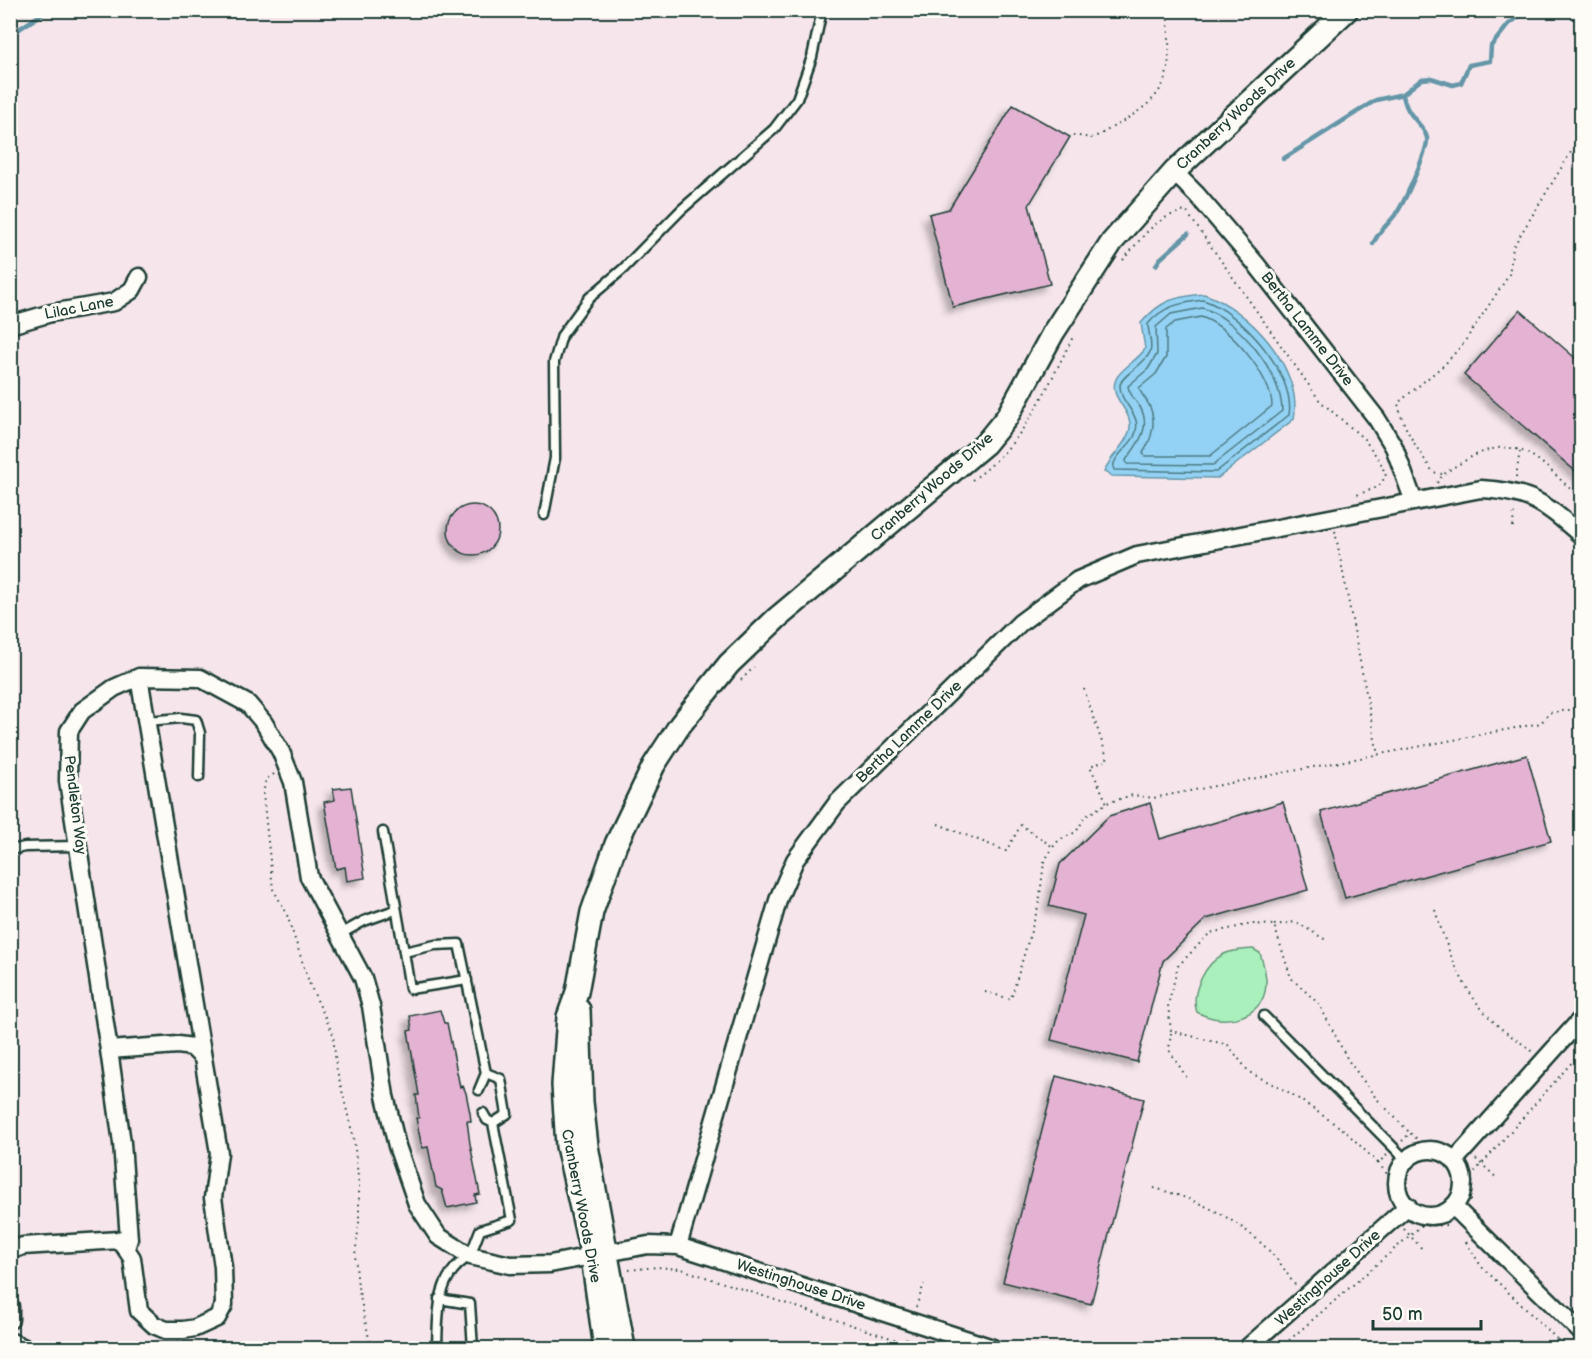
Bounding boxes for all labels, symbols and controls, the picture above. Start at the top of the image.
street label: Cranberry Woods Drive [1172,54,1300,174]
street label: Bertha Lamme Drive [1256,268,1358,390]
street label: Lilac Lane [43,292,115,324]
street label: Cranberry Woods Drive [867,429,997,545]
street label: Bertha Lamme Drive [852,677,966,787]
street label: Pendleton Way [60,754,91,856]
street label: Cranberry Woods Drive [557,1127,605,1285]
street label: Westinghouse Drive [1271,1226,1385,1330]
street label: Westinghouse Drive [734,1255,868,1315]
scale bar [1373,1293,1481,1331]
text: 50 m [1382,1304,1423,1325]

